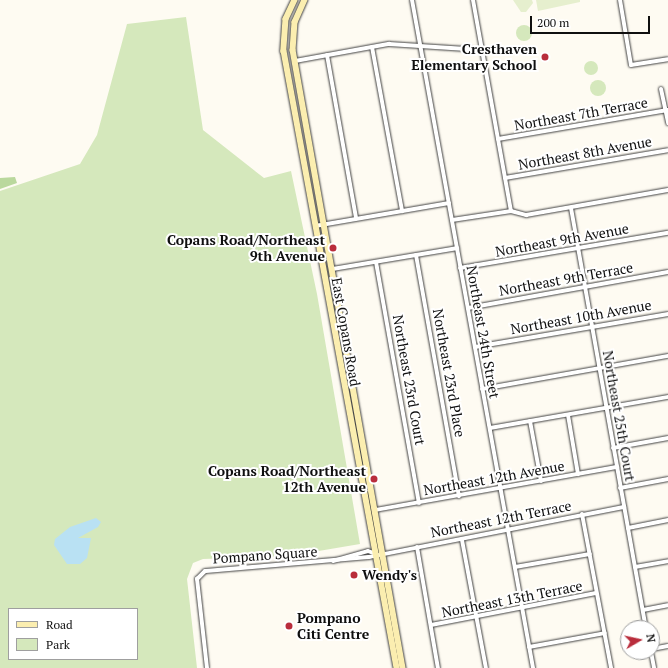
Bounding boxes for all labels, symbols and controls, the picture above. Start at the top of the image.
scale bar [532,8,652,34]
text: 200 m [537,15,569,30]
place label: Cresthaven Elementary School [411,41,537,74]
marker: Cresthaven Elementary School [540,52,550,62]
street label: Northeast 7th Terrace [513,94,649,134]
street label: Northeast 8th Avenue [517,133,653,173]
street label: Northeast 9th Avenue [494,220,630,260]
place label: Copans Road/Northeast 9th Avenue [167,232,325,264]
marker: Copans Road/Northeast 9th Avenue [328,243,338,253]
street label: Northeast 9th Terrace [498,259,634,299]
street label: Northeast 24th Street [463,264,503,400]
street label: East Copans Road [328,276,364,388]
street label: Northeast 10th Avenue [509,296,653,338]
street label: Northeast 23rd Place [429,308,469,438]
street label: Northeast 23rd Court [389,314,429,446]
street label: Northeast 25th Court [599,349,639,483]
street label: Northeast 12th Avenue [422,457,566,499]
place label: Copans Road/Northeast 12th Avenue [208,463,366,496]
marker: Copans Road/Northeast 12th Avenue [369,474,379,484]
street label: Northeast 12th Terrace [429,497,573,541]
street label: Pompano Square [212,543,318,567]
place label: Wendy's [362,567,417,583]
marker: Wendy's [349,570,359,580]
street label: Northeast 13th Terrace [440,577,584,621]
legend [8,608,138,660]
place label: Pompano Citi Centre [297,610,369,642]
text: Road [46,617,73,632]
north arrow [620,620,660,660]
marker: Pompano Citi Centre [284,621,294,631]
text: N [643,633,658,643]
text: Park [46,637,70,652]

